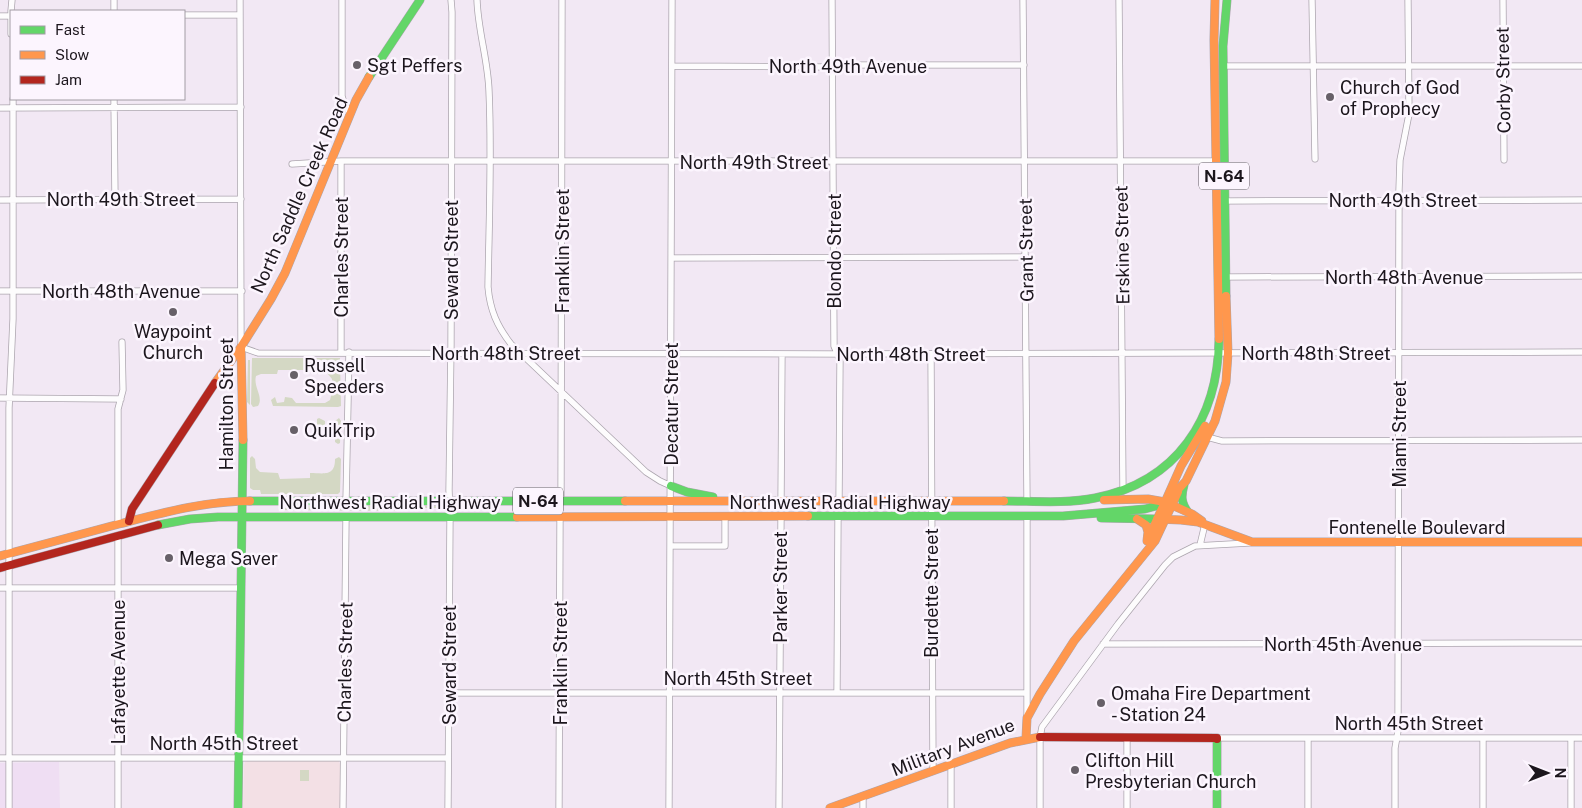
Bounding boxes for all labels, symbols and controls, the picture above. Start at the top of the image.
legend [10,10,185,100]
text: Fast [55,21,85,38]
street label: Corby Street [1492,26,1514,134]
text: Slow [55,46,90,63]
place label: Sgt Peffers [367,55,462,76]
street label: North 49th Avenue [769,56,927,77]
marker: Sgt Peffers [351,59,363,71]
text: Jam [55,71,82,88]
place label: Church of God of Prophecy [1340,77,1460,119]
marker: Church of God of Prophecy [1324,91,1336,103]
street label: North Saddle Creek Road [246,94,352,296]
street label: North 49th Street [679,152,829,173]
road number: N-64 [1199,162,1249,190]
street label: Erskine Street [1110,185,1134,305]
street label: Franklin Street [552,188,573,314]
street label: North 49th Street [46,189,196,210]
street label: North 49th Street [1328,190,1478,211]
street label: Blondo Street [824,193,845,309]
street label: Charles Street [331,197,352,317]
street label: Grant Street [1015,198,1037,302]
street label: Seward Street [441,200,462,320]
street label: North 48th Avenue [1325,267,1483,288]
street label: North 48th Avenue [42,281,200,302]
marker: Waypoint Church [167,306,179,318]
place label: Waypoint Church [134,321,212,363]
street label: Hamilton Street [216,338,237,470]
street label: Decatur Street [661,342,682,466]
street label: North 48th Street [431,343,581,364]
street label: North 48th Street [1241,343,1391,364]
street label: North 48th Street [836,344,986,365]
place label: Russell Speeders [304,355,384,397]
marker: Russell Speeders [288,369,300,381]
street label: Miami Street [1389,380,1410,488]
place label: QuikTrip [304,420,375,441]
marker: QuikTrip [288,424,300,436]
road number: N-64 [513,488,563,514]
street label: Northwest Radial Highway [279,492,501,513]
street label: Northwest Radial Highway [729,492,951,513]
street label: Fontenelle Boulevard [1328,517,1506,538]
street label: Burdette Street [921,528,942,658]
street label: Parker Street [770,531,791,643]
place label: Mega Saver [179,548,278,569]
marker: Mega Saver [163,552,175,564]
street label: Lafayette Avenue [108,600,129,744]
street label: Franklin Street [550,600,571,726]
street label: Charles Street [333,601,357,723]
street label: Seward Street [439,605,460,725]
street label: North 45th Avenue [1264,634,1422,655]
street label: North 45th Street [663,668,813,689]
place label: Omaha Fire Department - Station 24 [1111,683,1311,725]
marker: Omaha Fire Department - Station 24 [1095,697,1107,709]
street label: North 45th Street [1334,713,1484,734]
street label: Military Avenue [888,714,1018,780]
street label: North 45th Street [149,733,299,754]
north arrow [1522,748,1572,798]
place label: Clifton Hill Presbyterian Church [1085,750,1256,792]
marker: Clifton Hill Presbyterian Church [1069,764,1081,776]
text: N [1552,768,1568,778]

